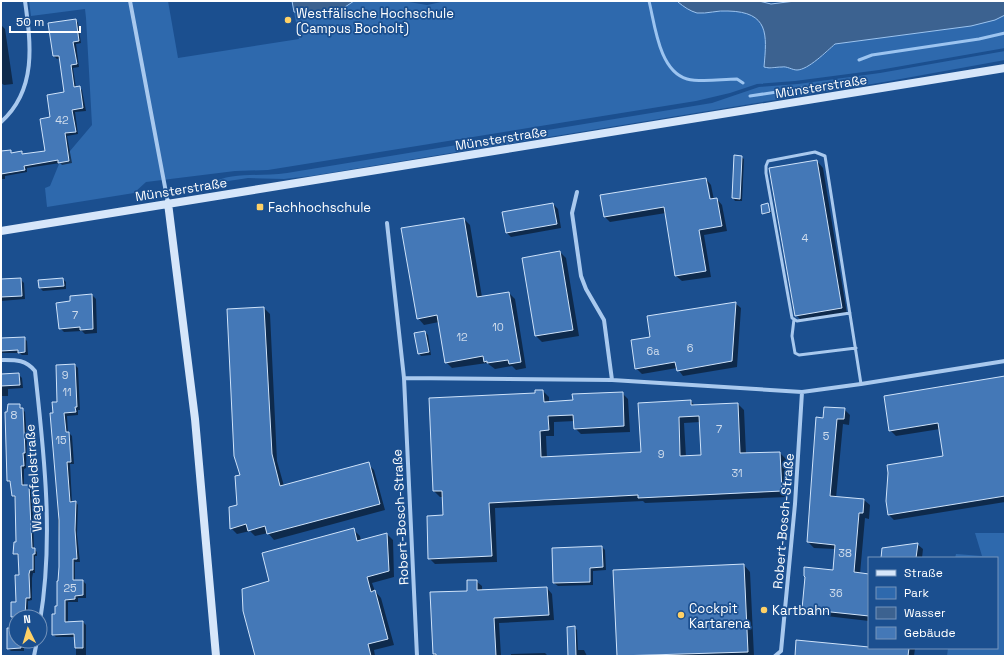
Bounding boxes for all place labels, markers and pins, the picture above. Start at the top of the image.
place label: Westfälische Hochschule (Campus Bocholt) [296,5,454,37]
marker: Westfälische Hochschule (Campus Bocholt) [283,15,293,25]
place label: Fachhochschule [268,199,371,216]
marker: Fachhochschule [255,202,265,212]
place label: Cockpit Kartarena [689,600,751,632]
place label: Kartbahn [772,602,830,619]
marker: Kartbahn [759,605,769,615]
marker: Cockpit Kartarena [676,610,686,620]

